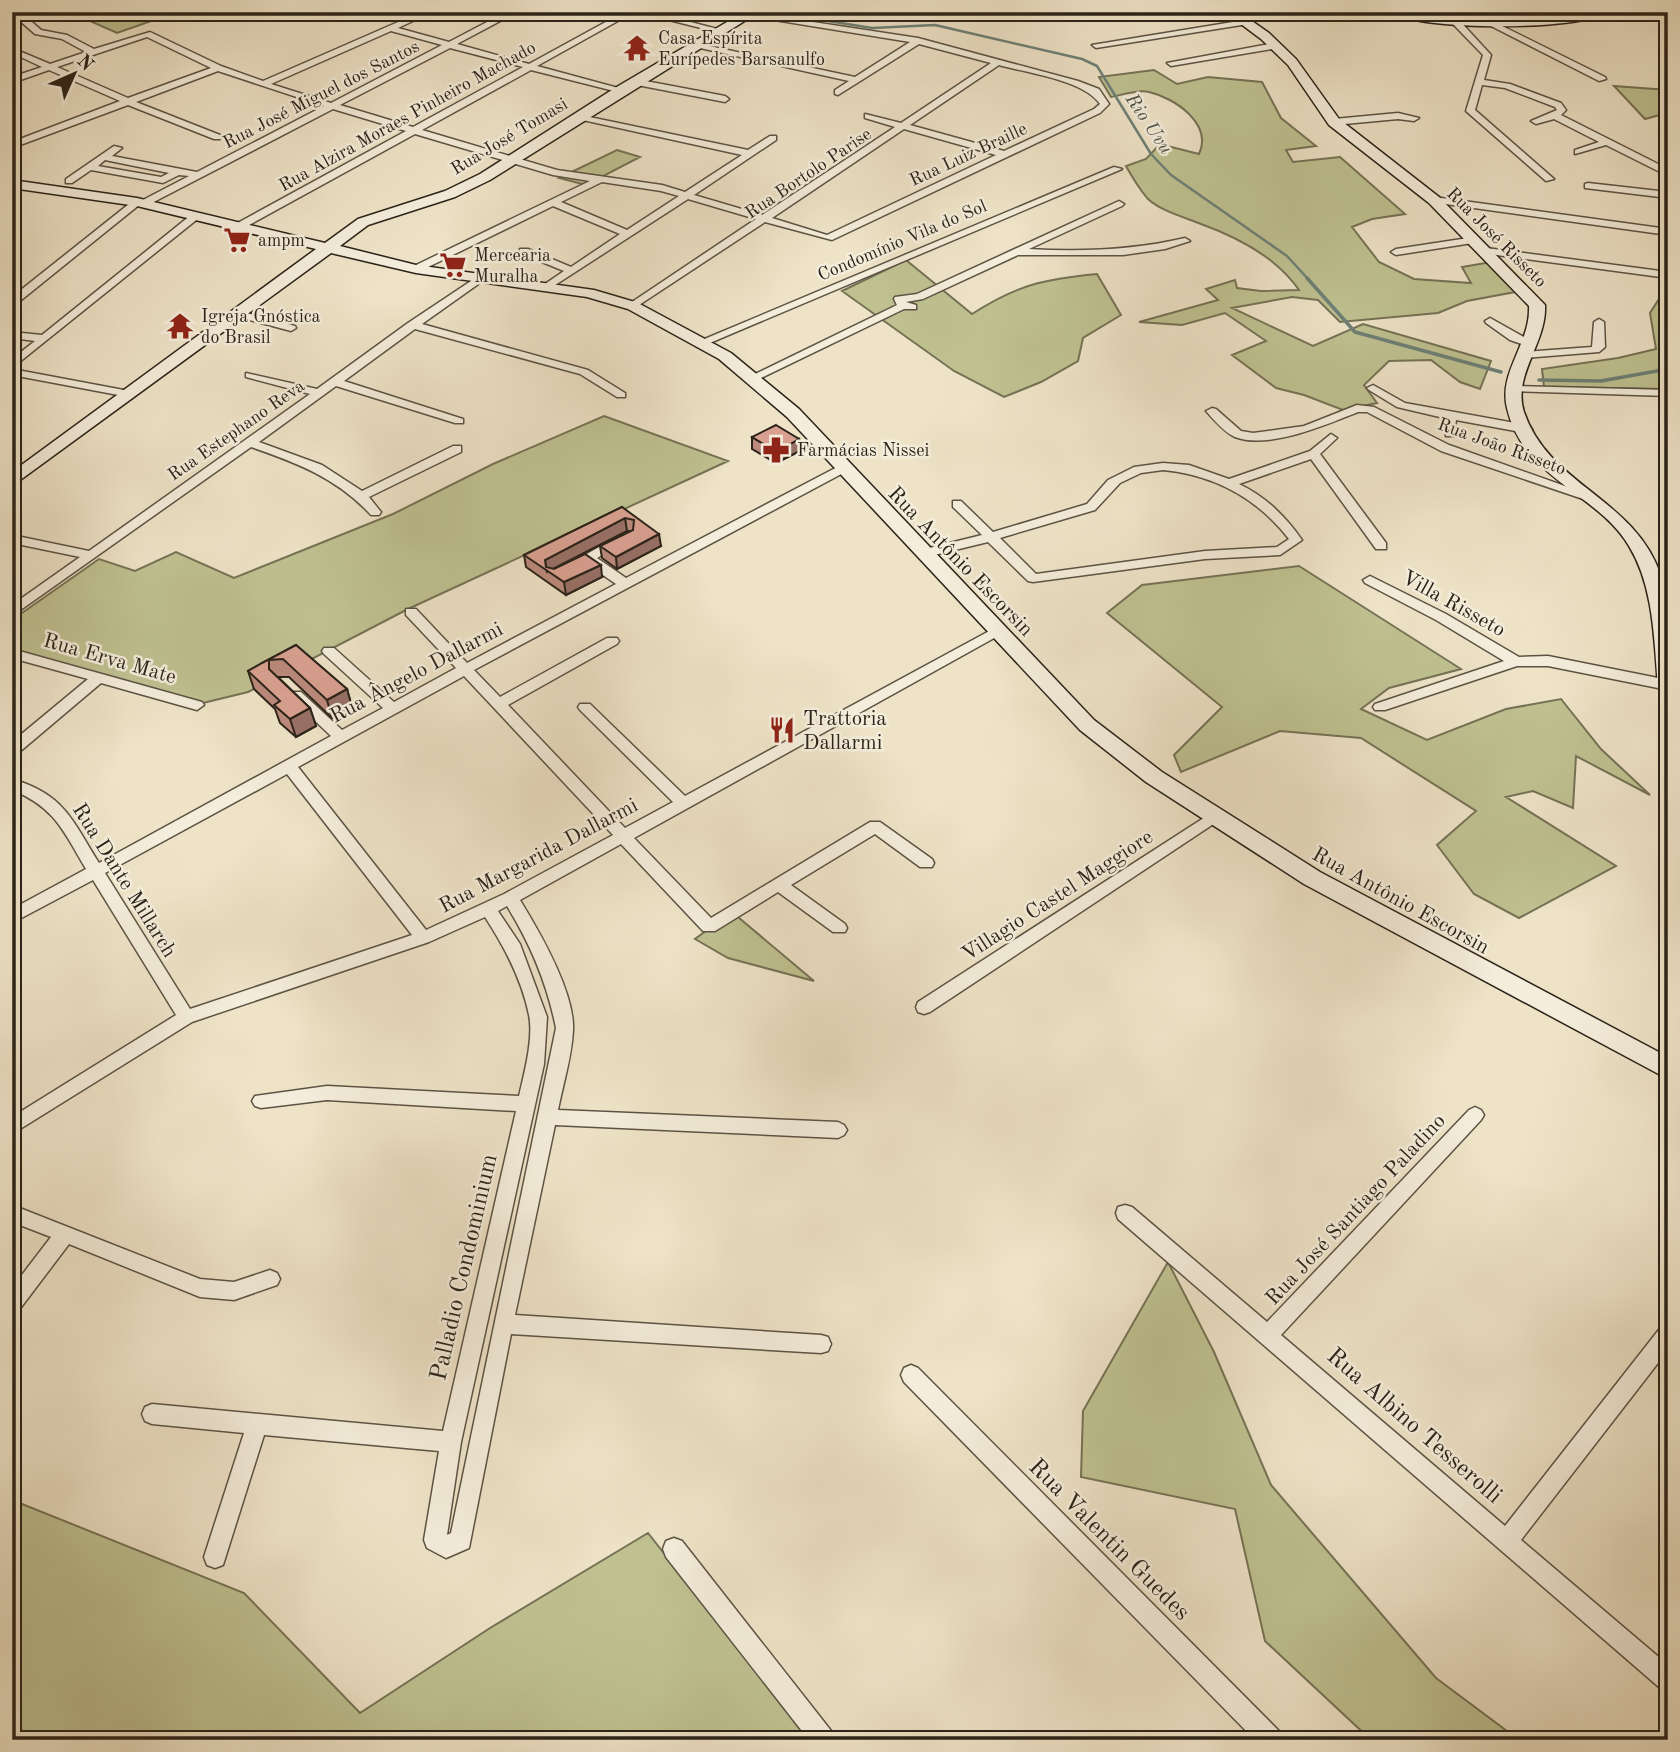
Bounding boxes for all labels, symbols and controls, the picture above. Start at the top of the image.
place label: Casa Espírita Eurípedes Barsanulfo [658,30,825,69]
temple icon: Casa Espírita Eurípedes Barsanulfo [622,33,652,63]
street label: Rua José Miguel dos Santos [220,37,423,152]
north arrow [38,38,108,108]
street label: Rua Alzira Moraes Pinheiro Machado [276,39,539,195]
text: N [72,52,96,76]
water label: Rio Uvu [1120,90,1175,158]
street label: Rua José Tomasi [448,95,571,179]
street label: Rua Luiz Braille [907,120,1030,190]
street label: Rua Bortolo Parise [742,125,875,223]
street label: Rua José Risseto [1443,184,1550,291]
street label: Condomínio Vila do Sol [815,197,990,285]
supermarket icon: ampm [222,225,252,255]
place label: ampm [258,232,305,250]
place label: Mercearia Muralha [474,247,551,286]
supermarket icon: Mercearia Muralha [438,250,468,280]
place label: Igreja Gnóstica do Brasil [201,308,321,347]
temple icon: Igreja Gnóstica do Brasil [165,311,195,341]
street label: Rua Estephano Reva [165,377,308,485]
street label: Rua João Risseto [1435,415,1568,478]
pharmacy icon: Farmácias Nissei [761,435,791,465]
place label: Farmácias Nissei [797,442,930,460]
street label: Rua Antônio Escorsin [883,483,1037,641]
street label: Villa Risseto [1398,567,1509,641]
street label: Rua Ângelo Dallarmi [325,615,507,728]
street label: Rua Erva Mate [41,630,178,688]
place label: Trattoria Dallarmi [803,709,887,754]
restaurant icon: Trattoria Dallarmi [767,715,797,745]
street label: Rua Margarida Dallarmi [436,795,642,918]
street label: Rua Dante Millarch [68,800,180,962]
street label: Villagio Castel Maggiore [959,827,1157,966]
street label: Rua Antônio Escorsin [1308,844,1492,959]
street label: Rua José Santiago Paladino [1262,1110,1450,1310]
street label: Palladio Condominium [427,1152,503,1383]
street label: Rua Albino Tesserolli [1322,1344,1506,1509]
street label: Rua Valentin Guedes [1023,1455,1194,1626]

